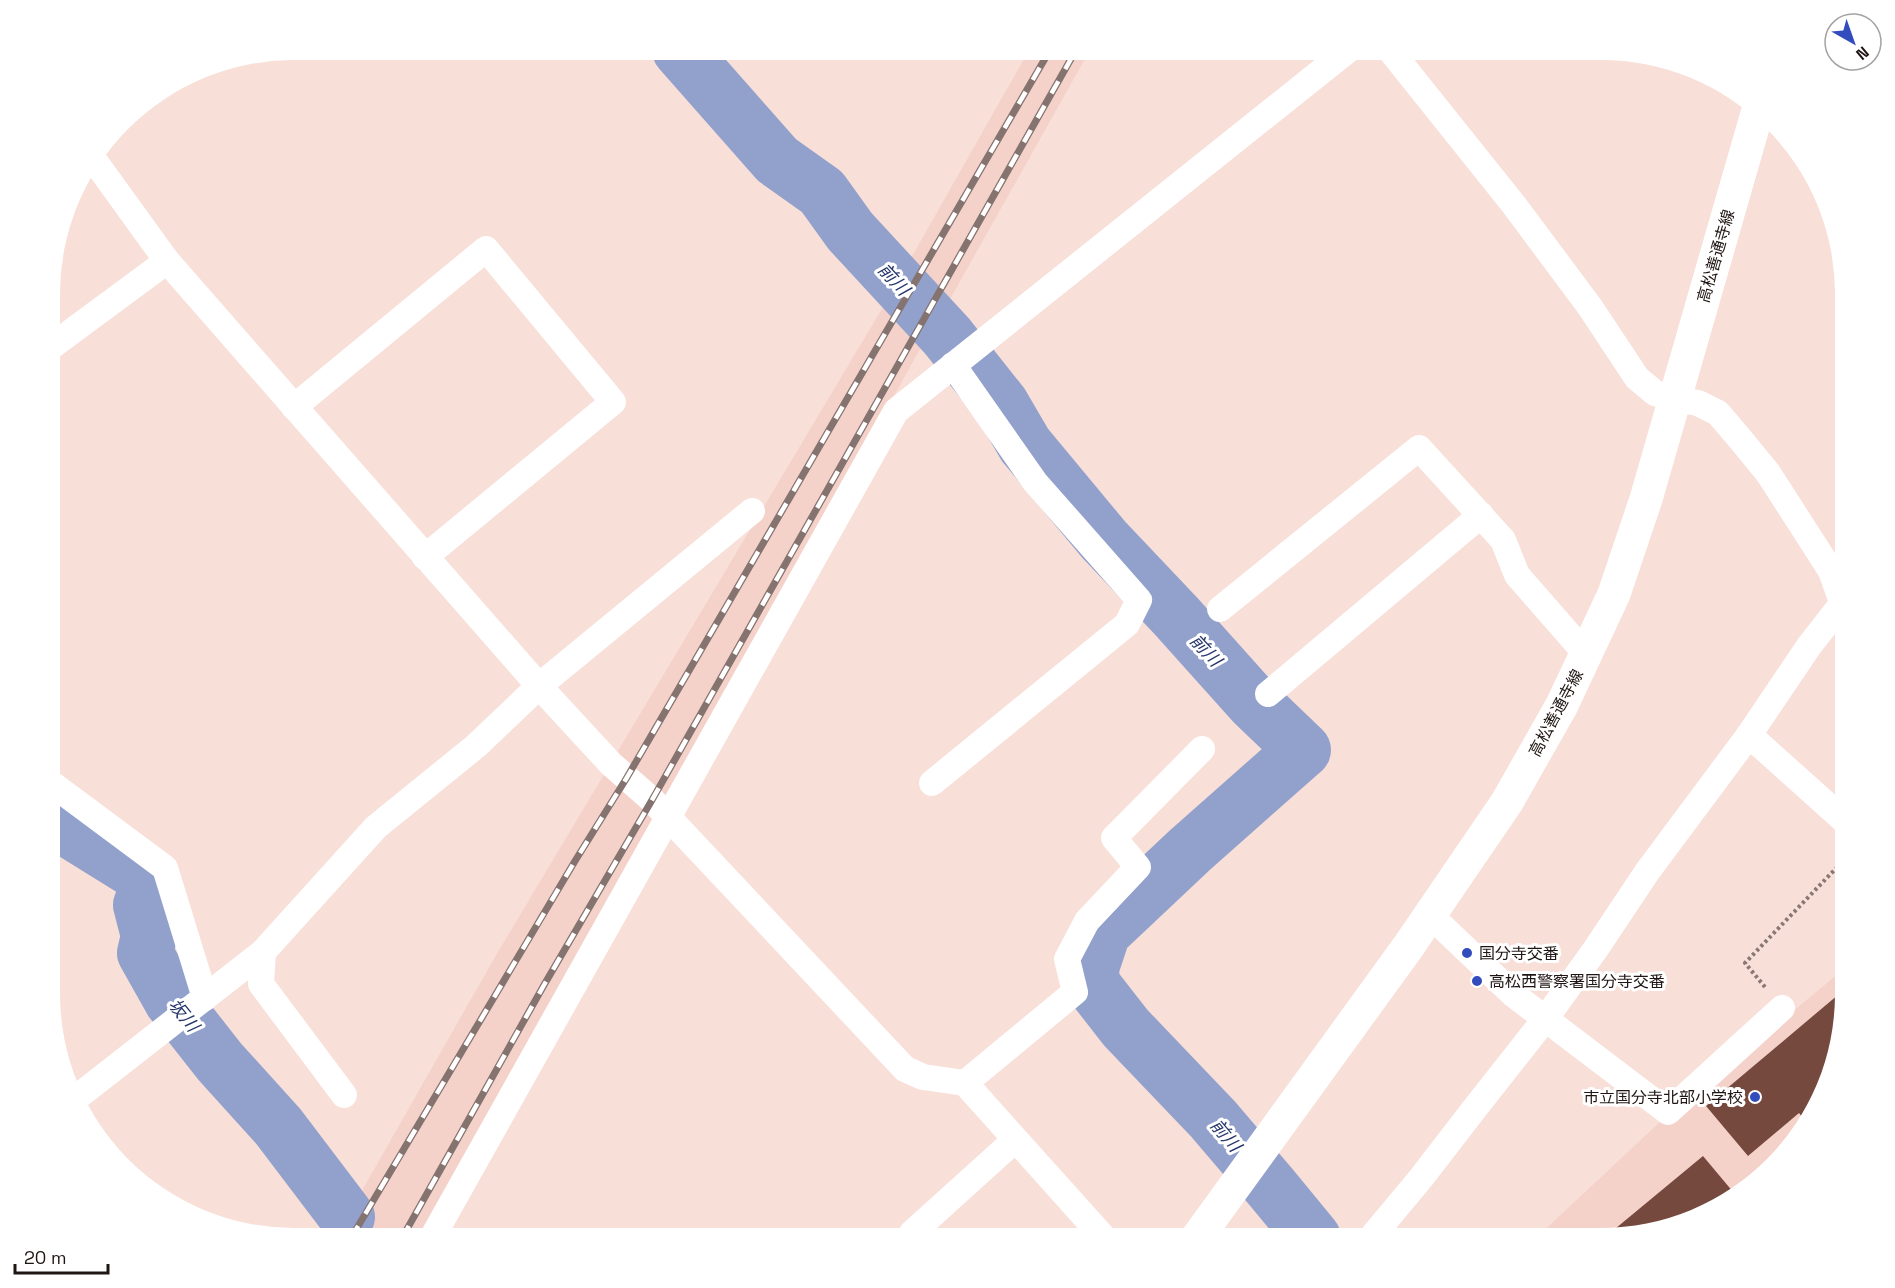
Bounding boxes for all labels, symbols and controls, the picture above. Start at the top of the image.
north arrow [1823,12,1883,72]
text: N [1851,42,1873,65]
street label: 高松善通寺線 [1693,207,1739,305]
water label: 前川 [873,258,916,301]
water label: 前川 [1185,629,1228,672]
street label: 高松善通寺線 [1524,666,1588,760]
place label: 国分寺交番 [1479,943,1559,964]
marker: 国分寺交番 [1460,946,1474,960]
place label: 高松西警察署国分寺交番 [1489,971,1665,992]
marker: 高松西警察署国分寺交番 [1470,974,1484,988]
water label: 坂川 [164,994,206,1038]
place label: 市立国分寺北部小学校 [1583,1087,1743,1108]
marker: 市立国分寺北部小学校 [1748,1090,1762,1104]
water label: 前川 [1206,1114,1248,1158]
scale bar [15,1237,108,1275]
text: 20 m [24,1246,67,1269]

